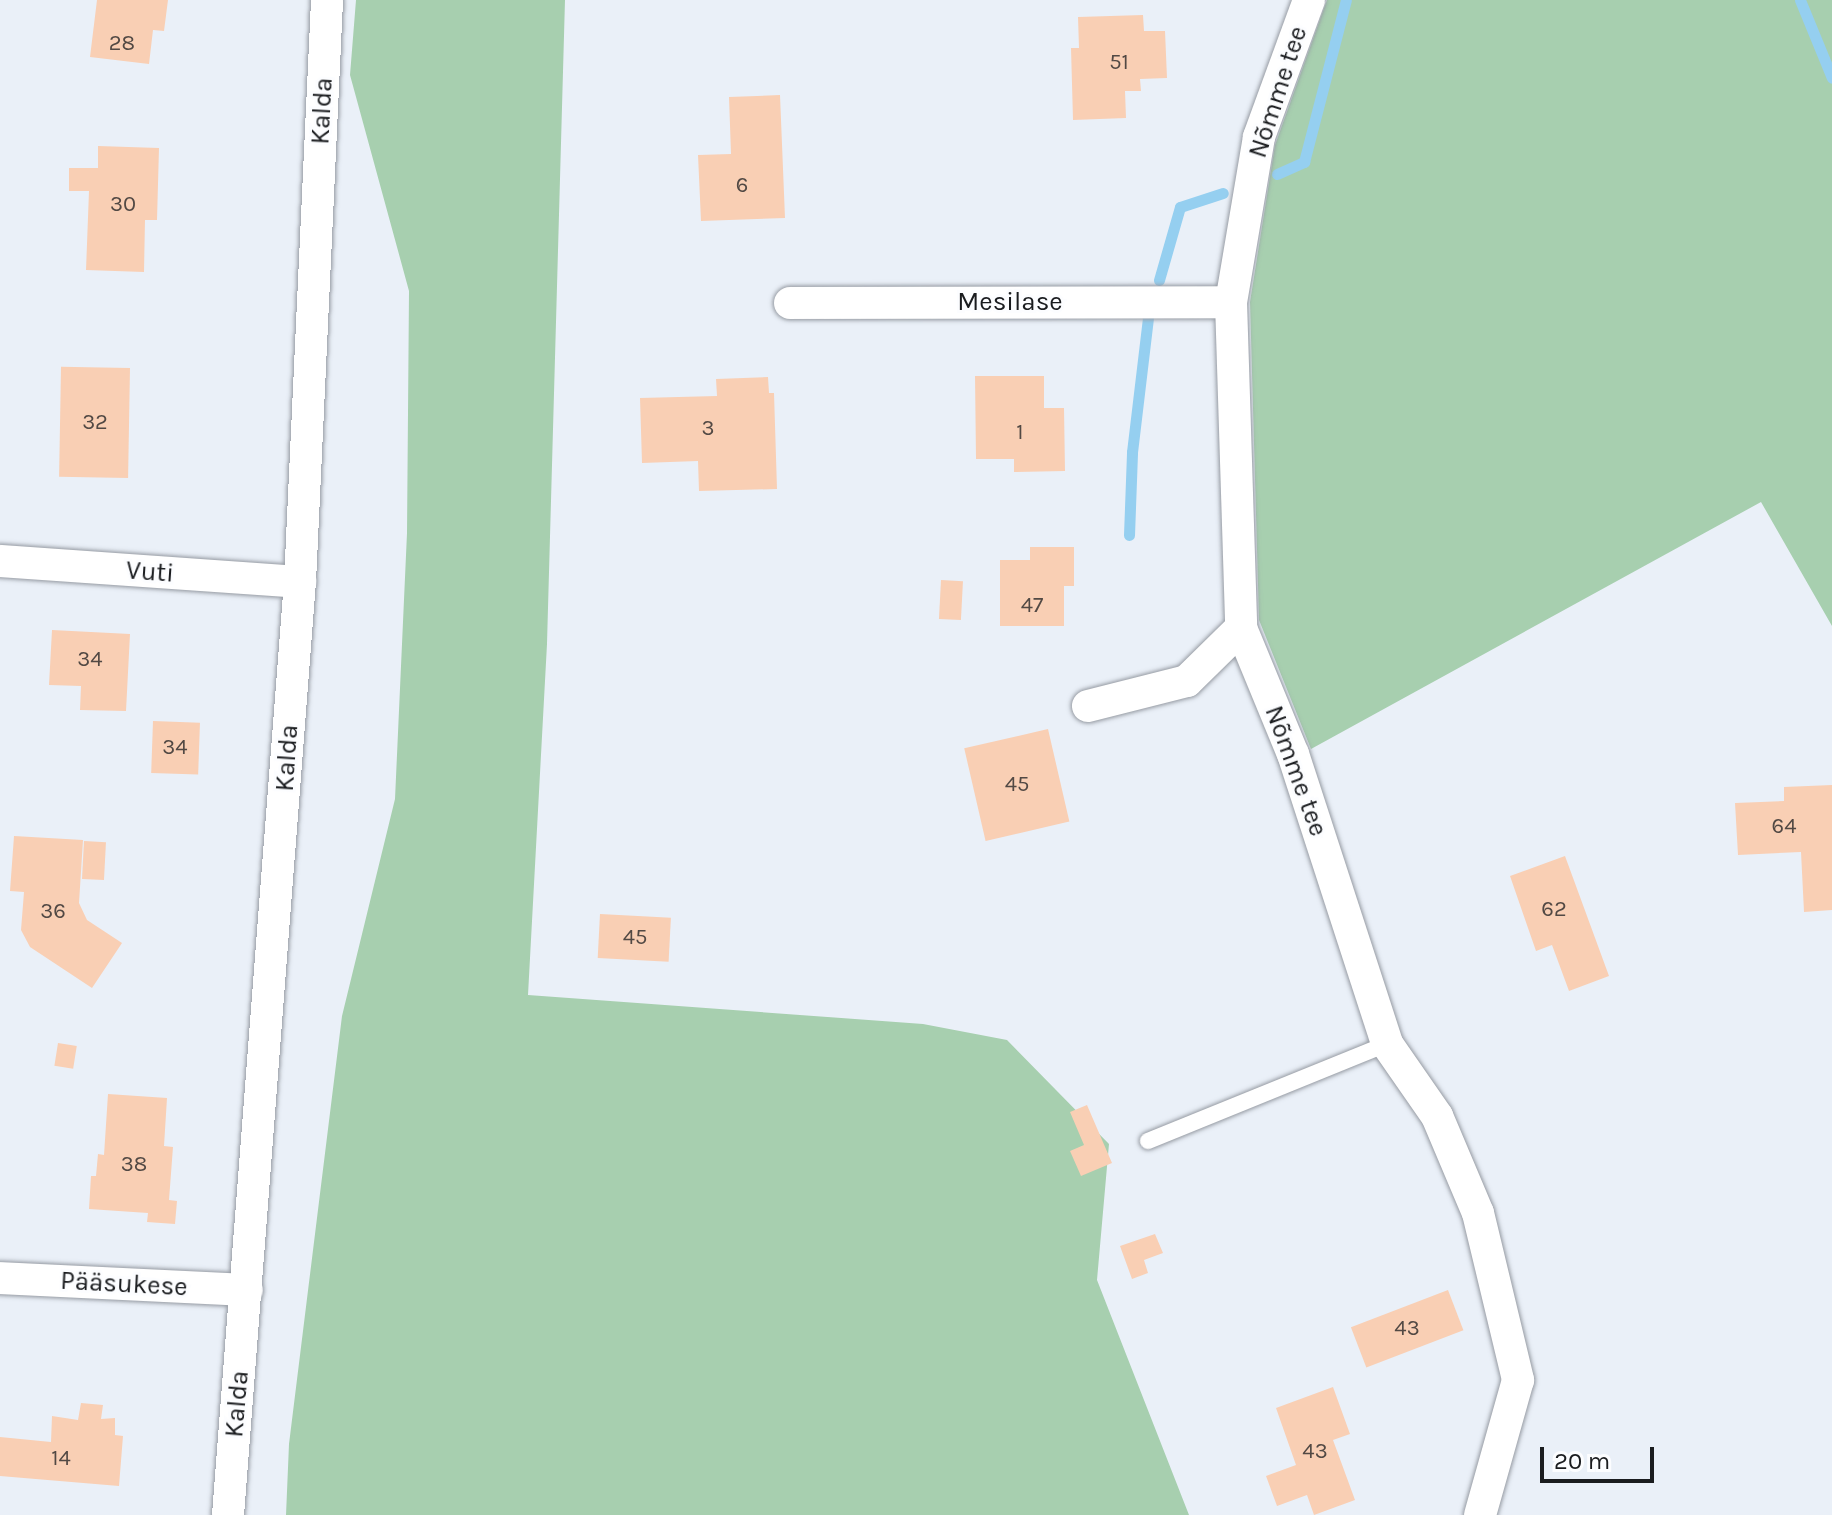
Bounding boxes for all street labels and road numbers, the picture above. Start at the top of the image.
street label: Nõmme tee [1242,22,1314,162]
street label: Kalda [305,77,339,145]
street label: Mesilase [957,286,1063,318]
street label: Vuti [125,555,175,589]
street label: Nõmme tee [1258,701,1334,841]
street label: Kalda [269,723,305,793]
street label: Pääsukese [60,1265,188,1303]
street label: Kalda [219,1369,255,1439]

